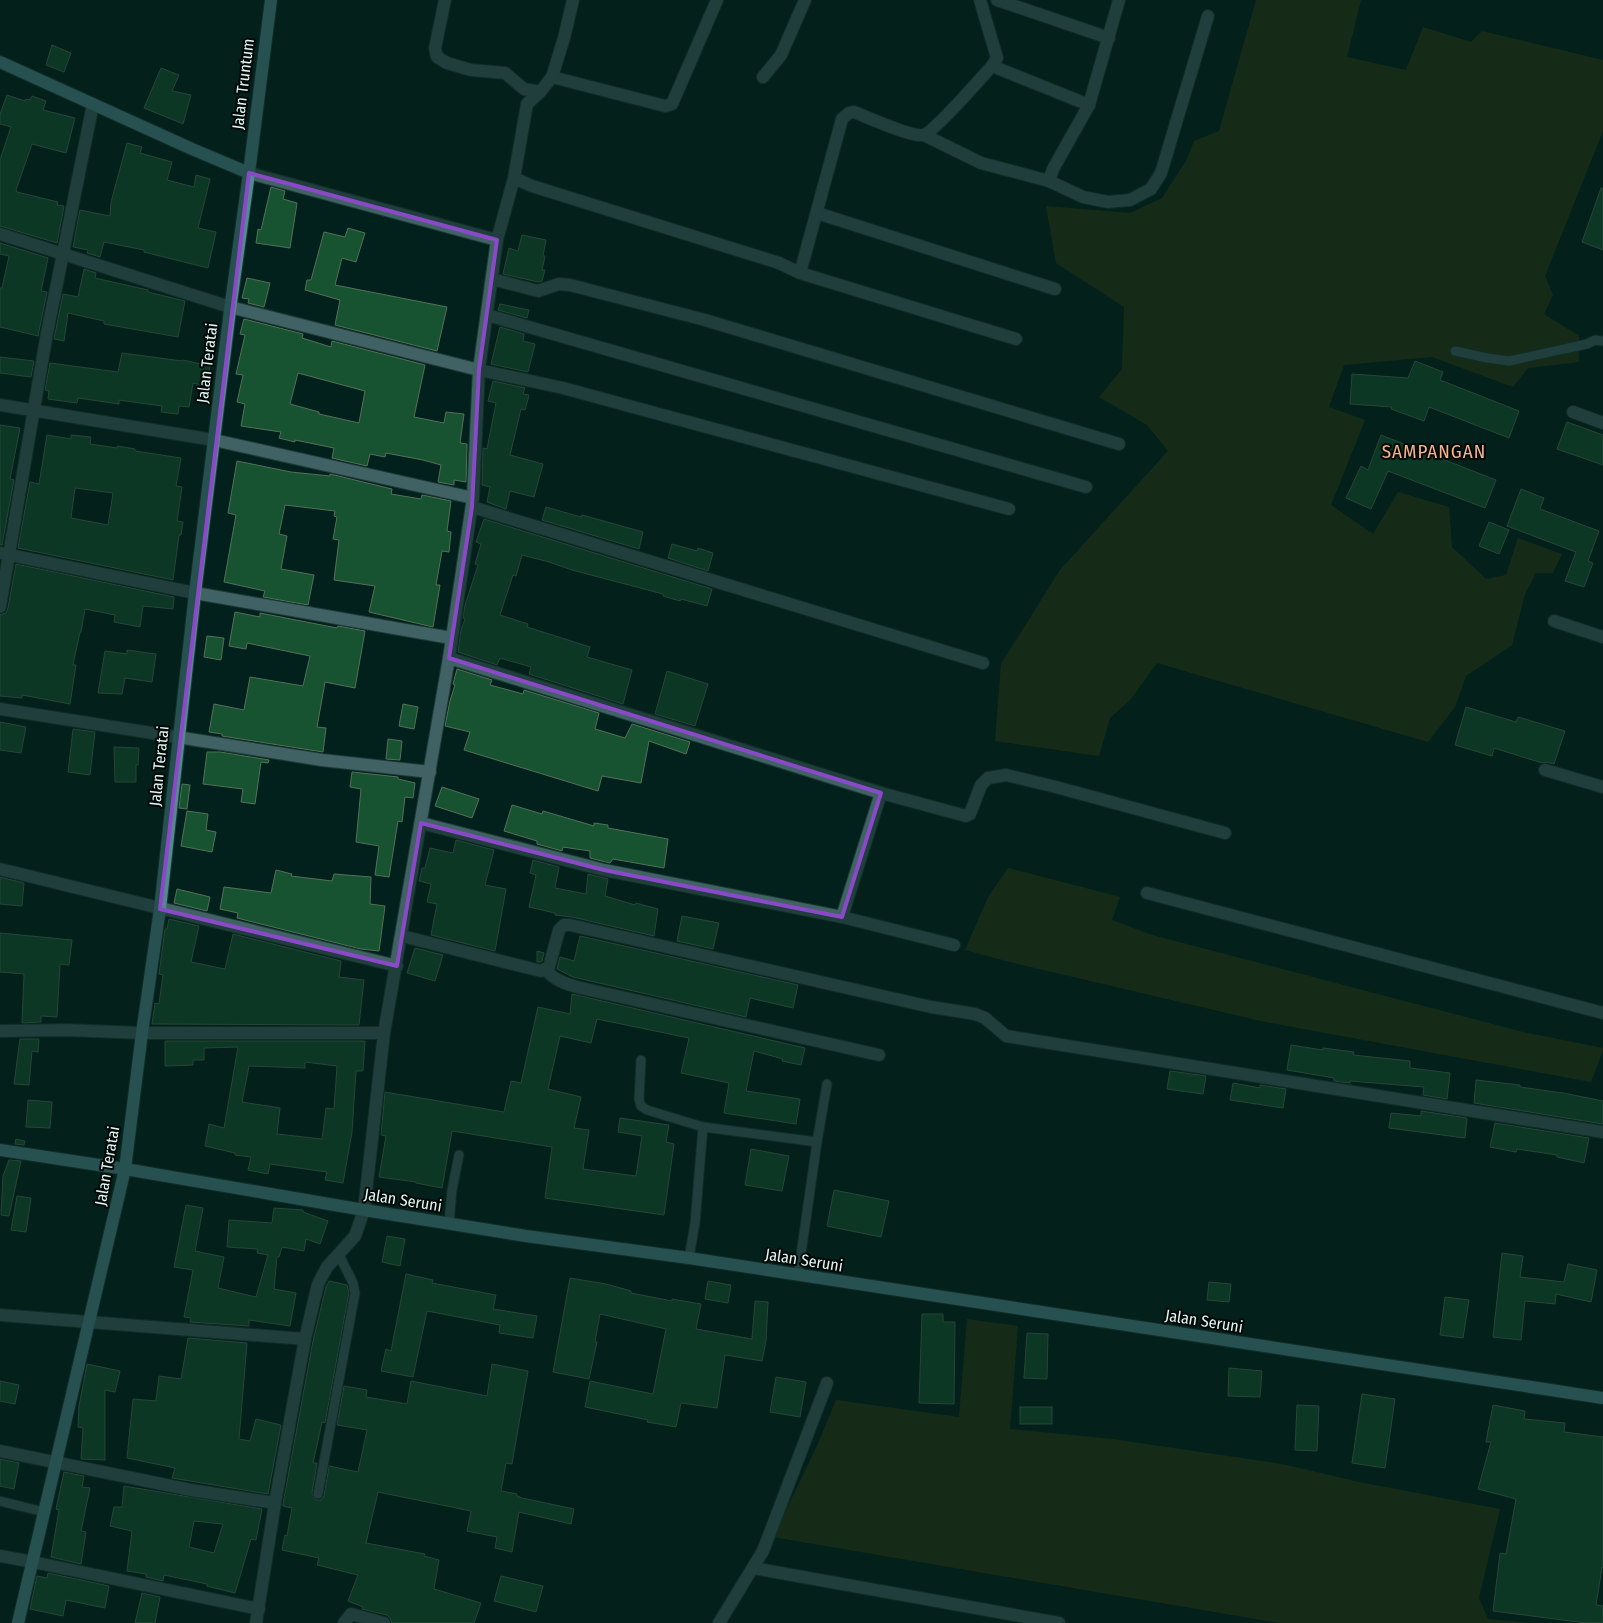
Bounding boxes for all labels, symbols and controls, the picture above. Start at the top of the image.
street label: Jalan Truntum [228,37,258,131]
street label: Jalan Teratai [193,322,221,404]
district label: SAMPANGAN [1382,440,1486,463]
street label: Jalan Teratai [145,725,173,807]
street label: Jalan Teratai [91,1125,123,1207]
street label: Jalan Seruni [363,1184,443,1216]
street label: Jalan Seruni [764,1244,844,1276]
street label: Jalan Seruni [1164,1305,1244,1337]

